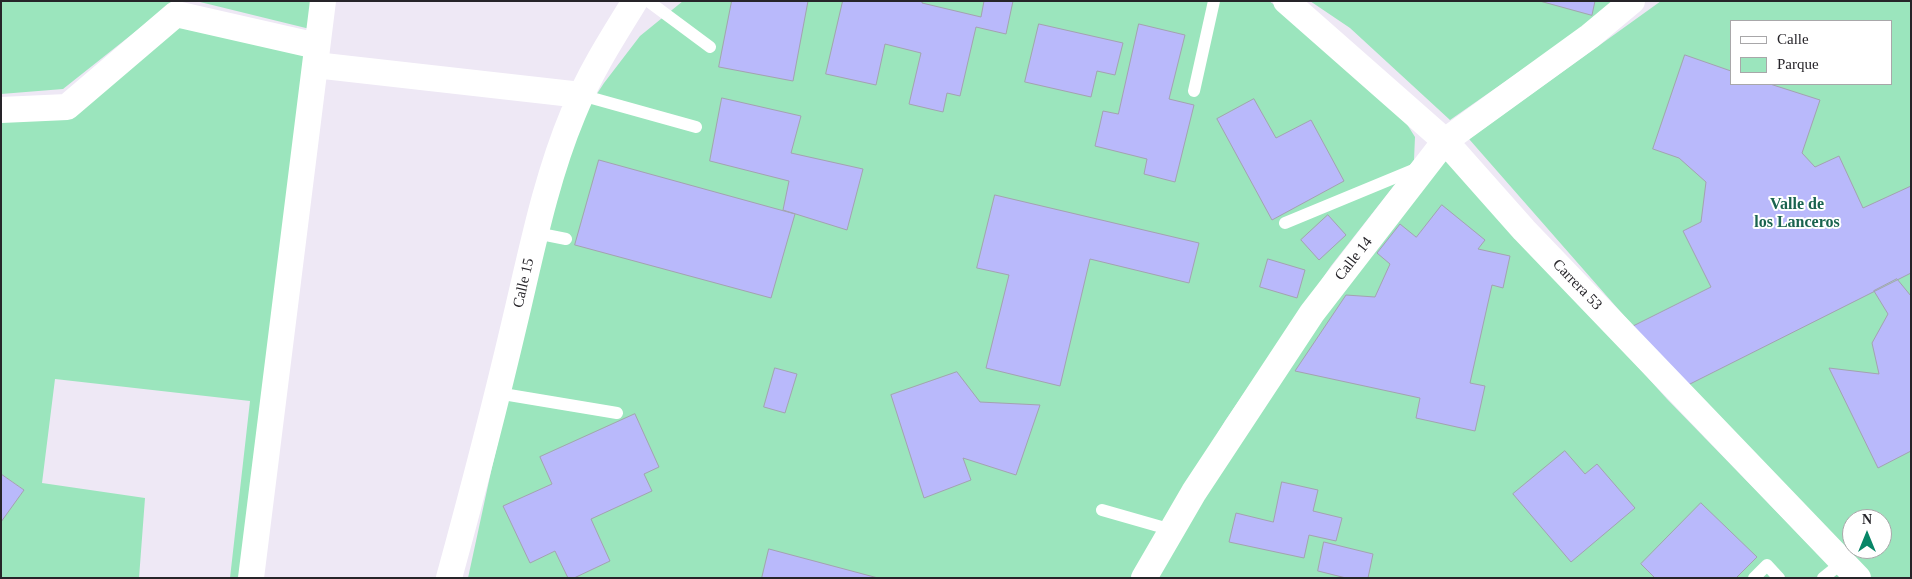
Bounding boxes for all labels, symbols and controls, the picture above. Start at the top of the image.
legend [1730,20,1892,85]
text: Calle [1777,31,1809,47]
text: Parque [1777,56,1819,72]
district label: Valle de los Lanceros [1754,195,1840,233]
street label: Calle 14 [1331,234,1377,284]
street label: Calle 15 [510,256,538,310]
street label: Carrera 53 [1548,256,1606,314]
north arrow [1842,509,1892,559]
text: N [1862,512,1872,527]

